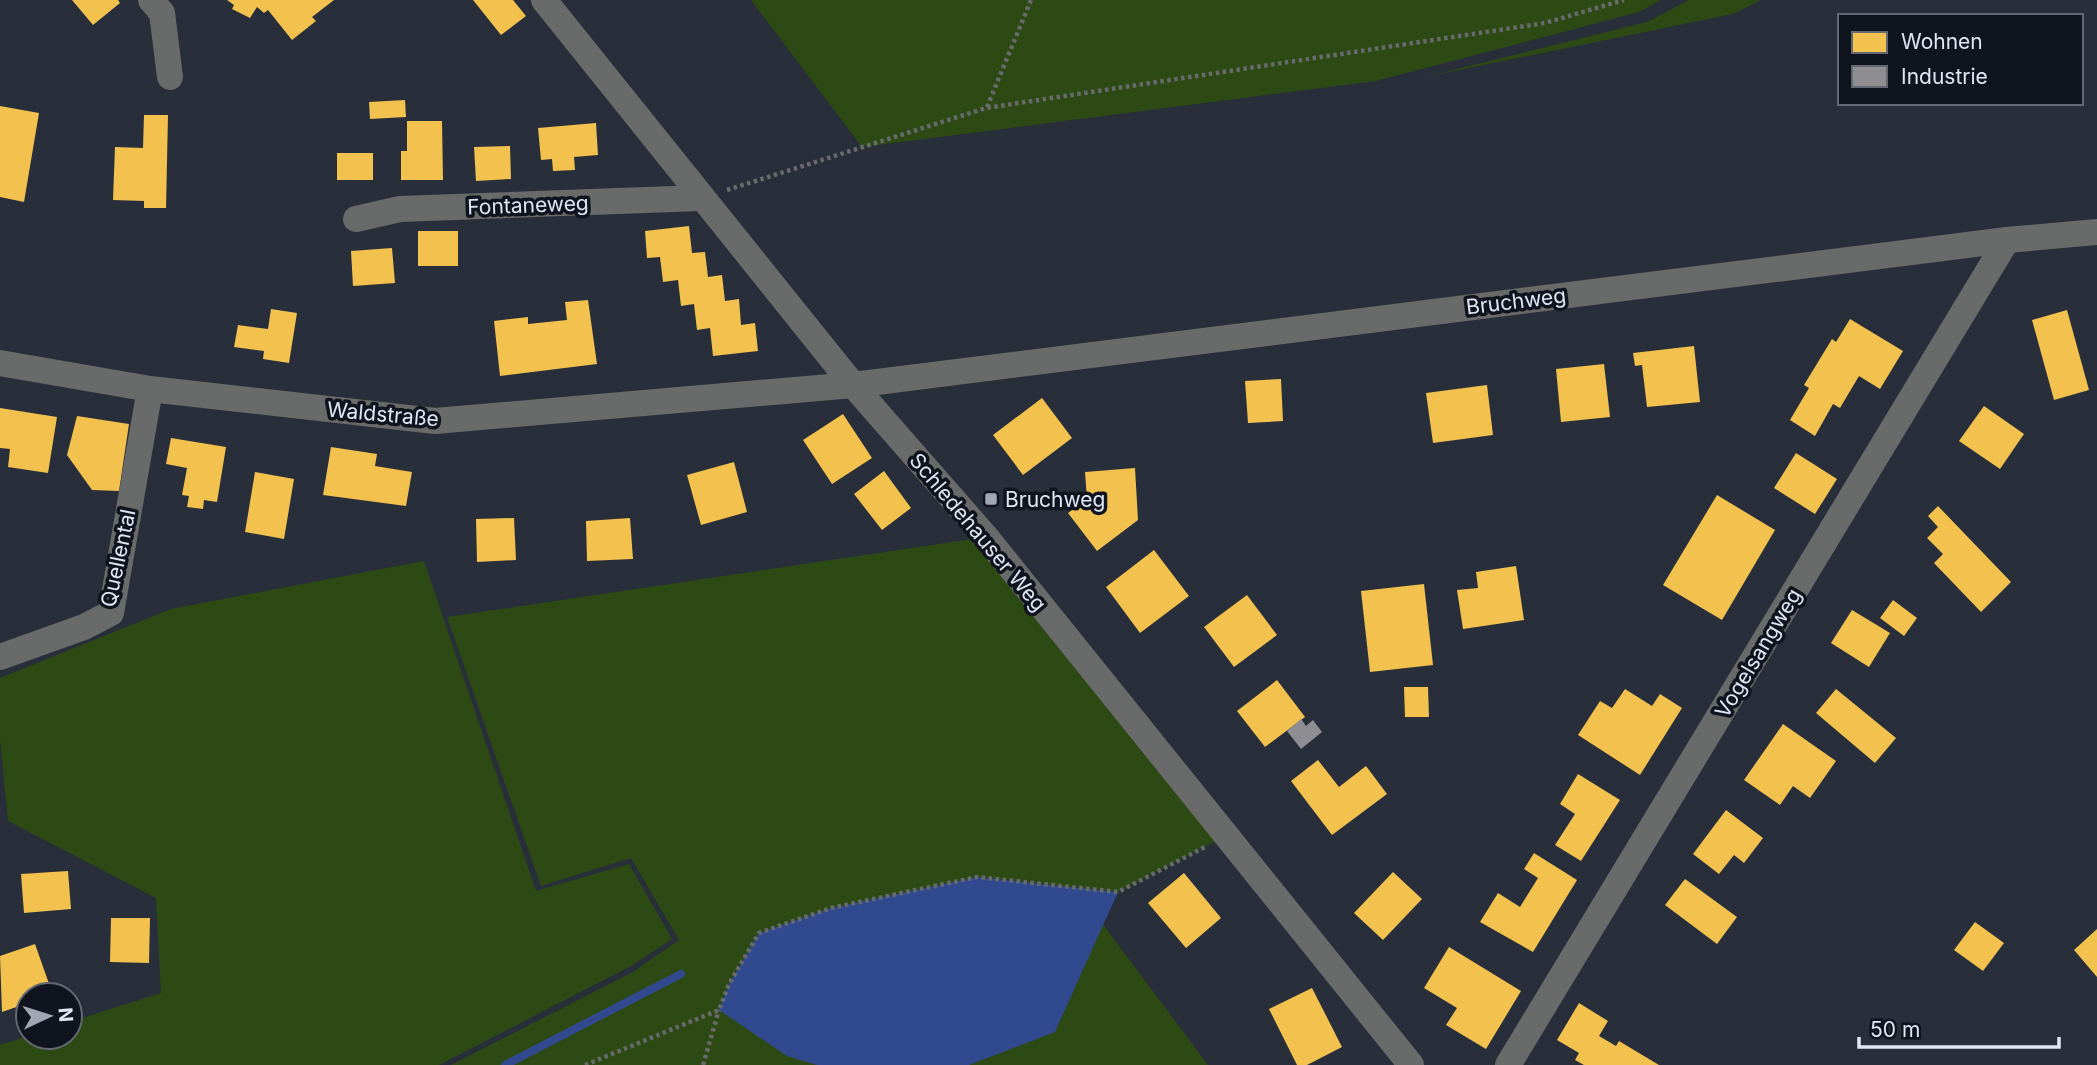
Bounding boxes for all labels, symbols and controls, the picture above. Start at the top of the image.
legend [1838,14,2083,105]
text: Wohnen [1901,29,1983,54]
text: Industrie [1901,64,1988,89]
street label: Fontaneweg [467,190,589,220]
street label: Bruchweg [1465,282,1567,320]
street label: Waldstraße [326,397,440,431]
street label: Schledehauser Weg [905,448,1051,616]
place label: Bruchweg [1005,487,1105,512]
marker: Bruchweg [983,491,999,507]
street label: Quellental [95,507,141,609]
street label: Vogelsangweg [1710,584,1806,722]
north arrow [14,981,84,1051]
scale bar [1859,1006,2058,1050]
text: N [53,1007,77,1023]
text: 50 m [1870,1017,1920,1042]

